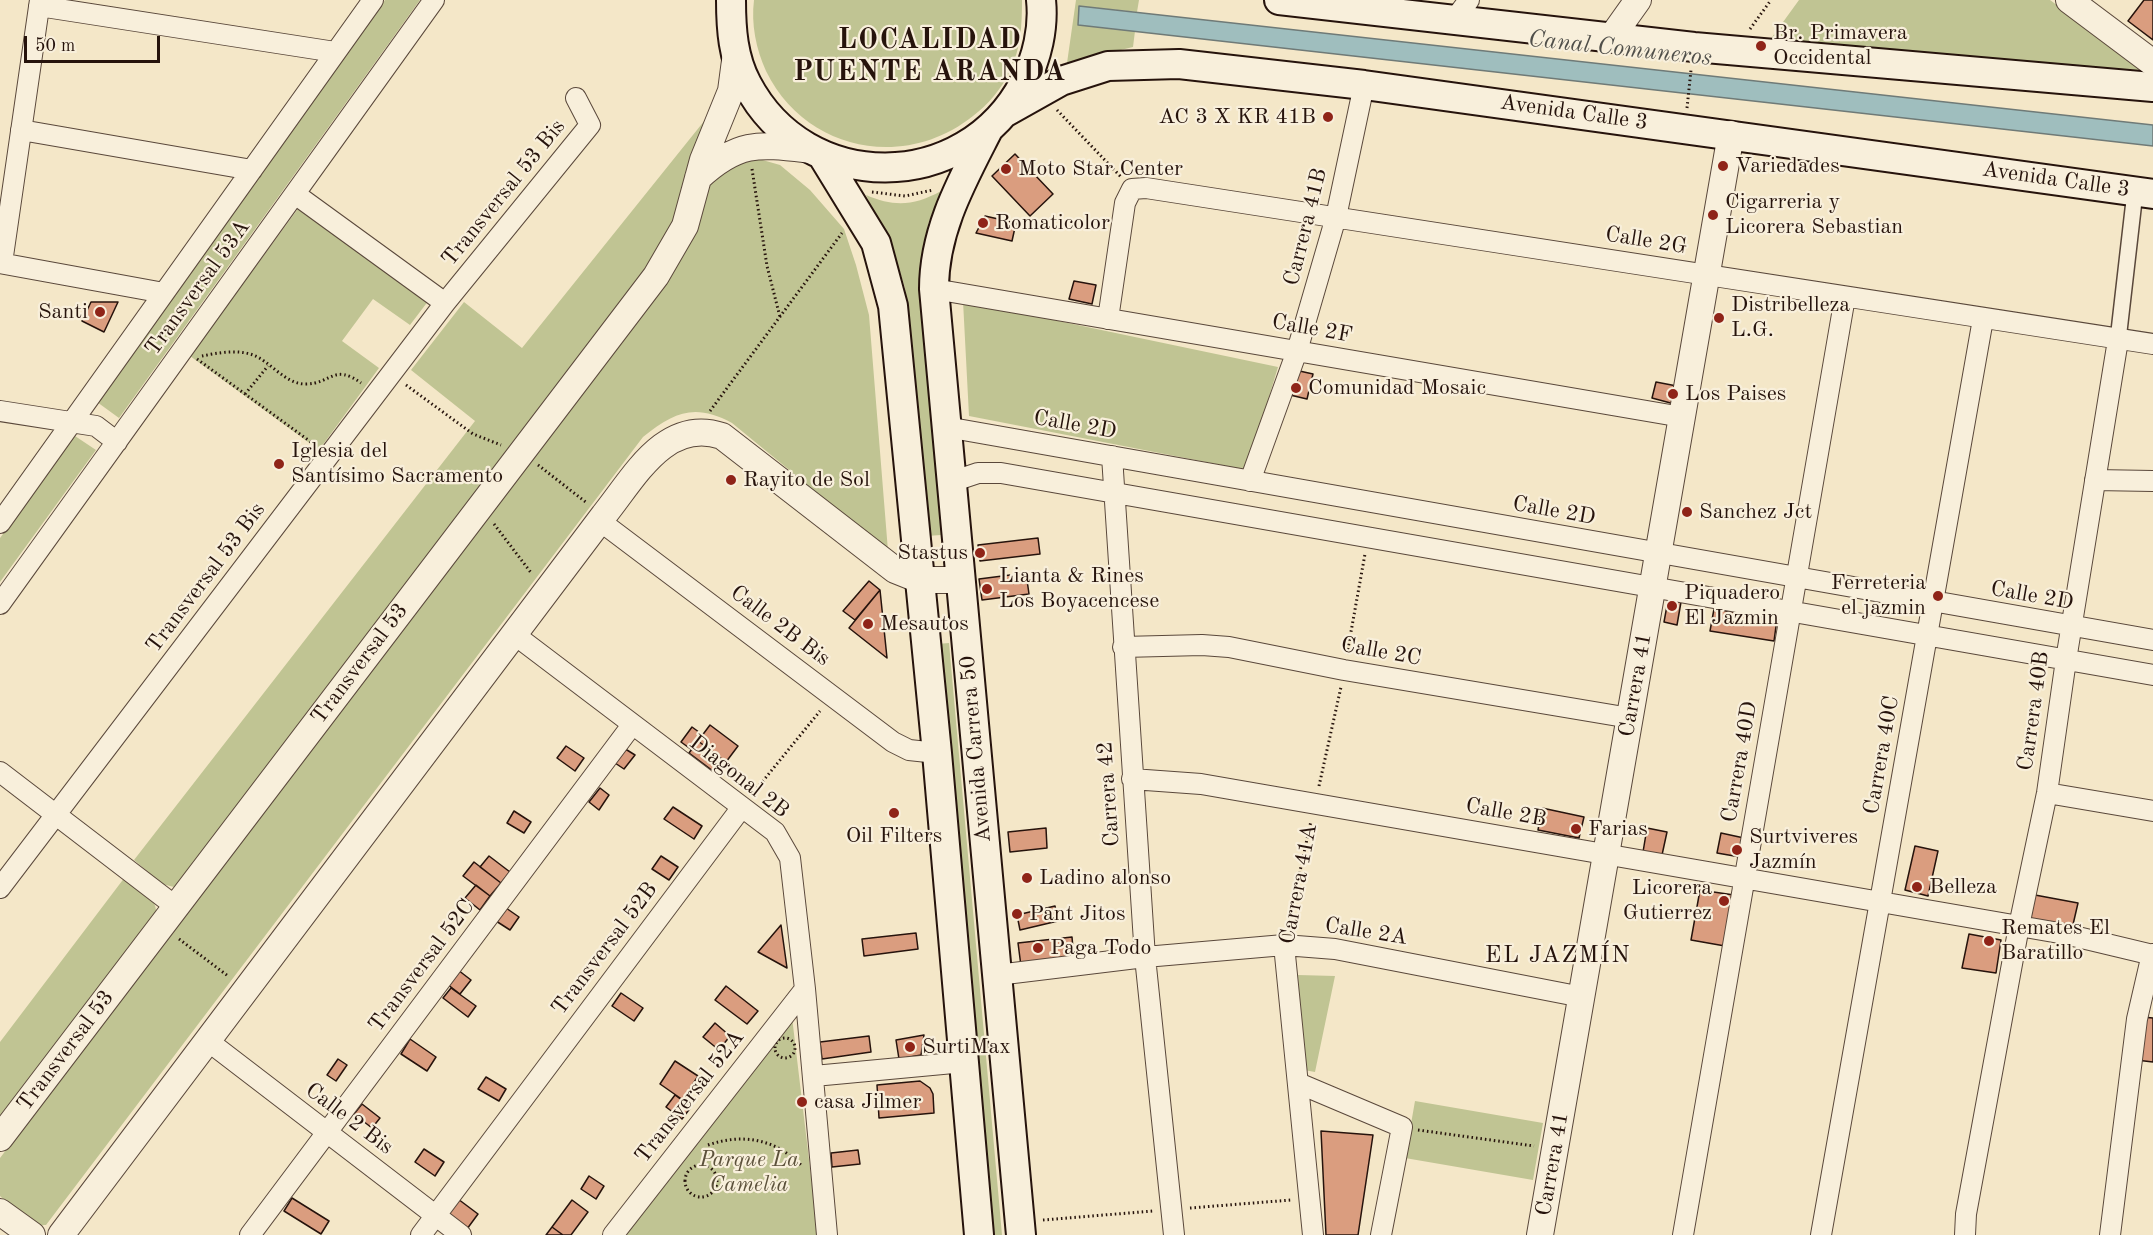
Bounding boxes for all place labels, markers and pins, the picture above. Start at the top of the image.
place label: Br. Primavera Occidental [1773,20,1908,72]
marker: Br. Primavera Occidental [1754,39,1768,53]
place label: AC 3 X KR 41B [1159,104,1316,130]
marker: AC 3 X KR 41B [1321,110,1335,124]
place label: Variedades [1735,153,1840,179]
place label: Moto Star Center [1018,156,1183,182]
marker: Variedades [1716,159,1730,173]
marker: Moto Star Center [999,162,1013,176]
place label: Cigarreria y Licorera Sebastian [1725,189,1903,240]
marker: Cigarreria y Licorera Sebastian [1706,208,1720,222]
place label: Romaticolor [995,210,1110,236]
marker: Romaticolor [976,216,990,230]
place label: Distribelleza L.G. [1731,292,1850,344]
place label: Santi [38,299,88,325]
marker: Santi [93,305,107,319]
marker: Distribelleza L.G. [1712,311,1726,325]
place label: Comunidad Mosaic [1308,375,1486,401]
marker: Comunidad Mosaic [1289,381,1303,395]
place label: Los Paises [1685,381,1786,407]
marker: Los Paises [1666,387,1680,401]
place label: Iglesia del Santísimo Sacramento [291,438,503,490]
marker: Iglesia del Santísimo Sacramento [272,457,286,471]
place label: Rayito de Sol [743,467,870,493]
marker: Rayito de Sol [724,473,738,487]
place label: Sanchez Jct [1699,499,1812,525]
marker: Sanchez Jct [1680,505,1694,519]
place label: Stastus [897,540,968,566]
marker: Stastus [973,546,987,560]
place label: Lianta & Rines Los Boyacencese [999,563,1159,614]
place label: Ferreteria el jazmin [1831,570,1926,622]
place label: Piquadero El Jazmin [1684,580,1780,632]
marker: Lianta & Rines Los Boyacencese [980,582,994,596]
marker: Ferreteria el jazmin [1931,589,1945,603]
marker: Piquadero El Jazmin [1665,599,1679,613]
place label: Mesautos [880,611,969,637]
marker: Mesautos [861,617,875,631]
marker: Oil Filters [887,806,901,820]
place label: Farias [1588,816,1648,842]
marker: Farias [1569,822,1583,836]
place label: Oil Filters [846,823,942,849]
place label: Surtviveres Jazmín [1749,824,1858,876]
marker: Surtviveres Jazmín [1730,843,1744,857]
place label: Ladino alonso [1039,865,1171,891]
marker: Ladino alonso [1020,871,1034,885]
place label: Belleza [1929,874,1997,900]
place label: Licorera Gutierrez [1623,875,1712,926]
marker: Belleza [1910,880,1924,894]
marker: Licorera Gutierrez [1717,894,1731,908]
place label: Pant Jitos [1029,901,1126,927]
marker: Pant Jitos [1010,907,1024,921]
place label: Remates El Baratillo [2001,915,2110,966]
marker: Remates El Baratillo [1982,934,1996,948]
place label: Paga Todo [1050,935,1151,961]
marker: Paga Todo [1031,941,1045,955]
place label: SurtiMax [922,1034,1011,1060]
marker: SurtiMax [903,1040,917,1054]
place label: casa Jilmer [814,1089,921,1115]
marker: casa Jilmer [795,1095,809,1109]

